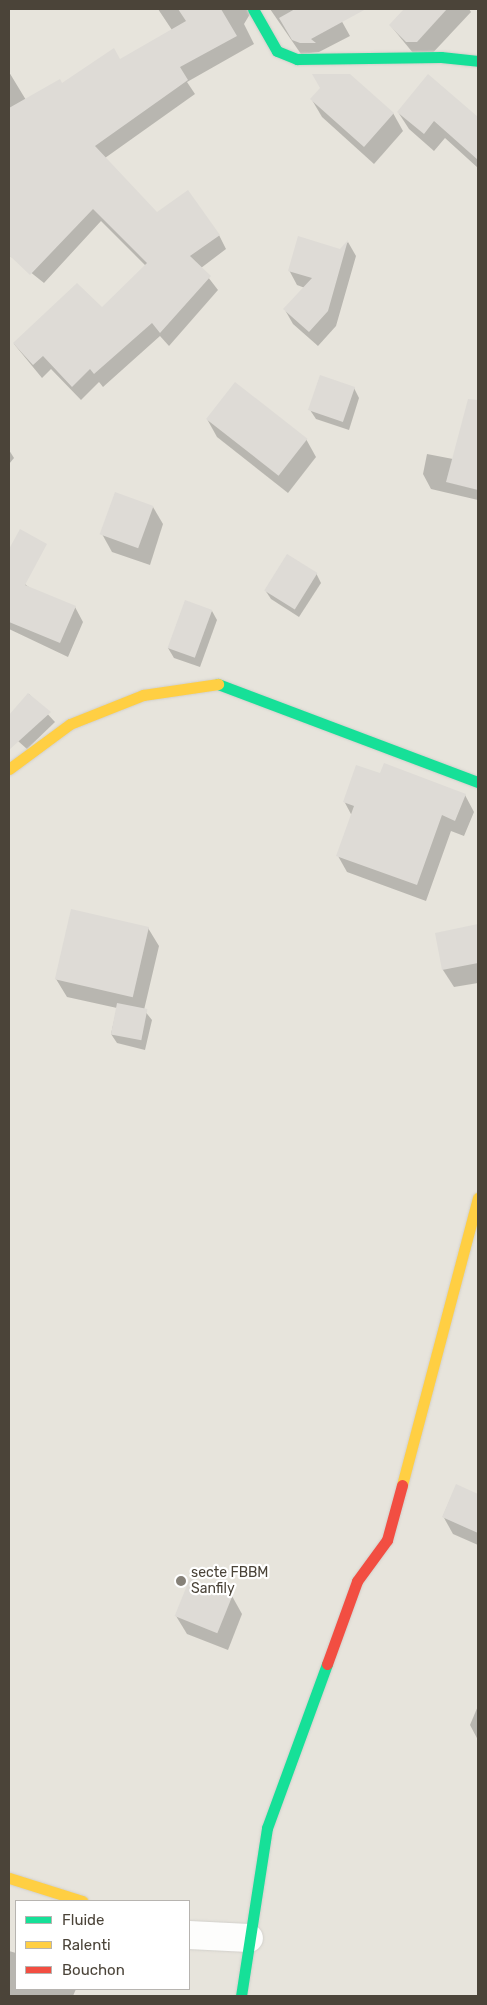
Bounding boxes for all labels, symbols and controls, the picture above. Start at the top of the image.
place label: secte FBBM Sanfily [191,1565,268,1598]
marker: secte FBBM Sanfily [175,1575,187,1587]
legend [15,1900,190,1990]
text: Fluide [62,1911,104,1929]
text: Ralenti [62,1936,111,1954]
text: Bouchon [62,1961,125,1979]

